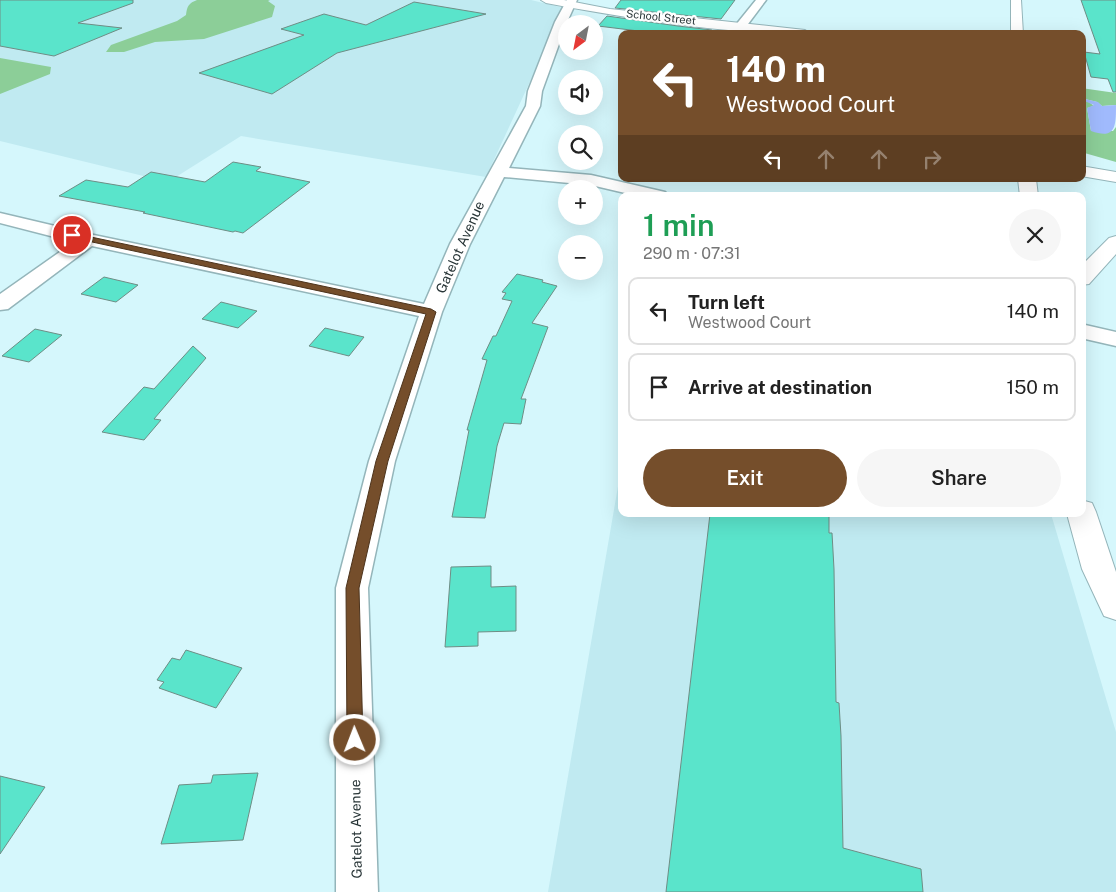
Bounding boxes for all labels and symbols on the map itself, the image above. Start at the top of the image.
street label: School Street [625,7,697,27]
north arrow [558,15,602,60]
street label: Gatelot Avenue [432,198,488,296]
pin [51,214,93,256]
position arrow [328,713,380,765]
street label: Gatelot Avenue [347,779,365,879]

